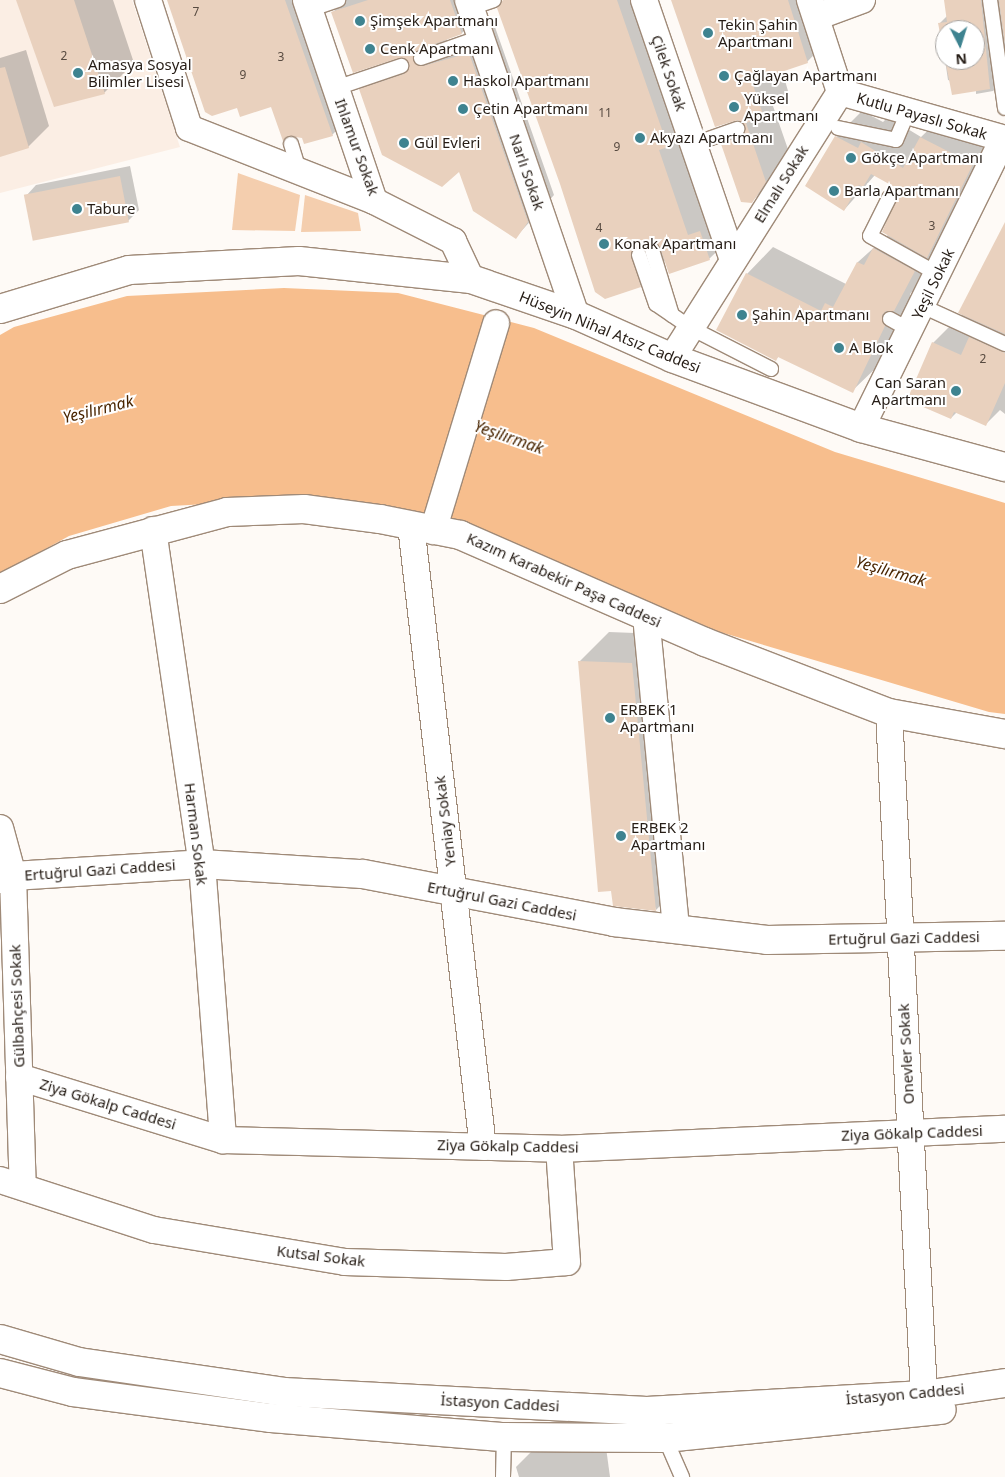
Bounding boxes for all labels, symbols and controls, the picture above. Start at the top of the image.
house number: 7 [193,5,199,19]
place label: Şimşek Apartmanı [370,12,498,30]
marker: Şimşek Apartmanı [354,15,366,27]
place label: Tekin Şahin Apartmanı [718,15,798,50]
north arrow [935,20,985,70]
marker: Tekin Şahin Apartmanı [702,27,714,39]
street label: Çilek Sokak [648,33,690,113]
place label: Cenk Apartmanı [380,40,494,58]
marker: Cenk Apartmanı [364,43,376,55]
house number: 2 [61,49,67,63]
text: N [955,49,968,69]
house number: 3 [278,50,284,64]
place label: Amasya Sosyal Bilimler Lisesi [88,55,192,90]
marker: Amasya Sosyal Bilimler Lisesi [72,67,84,79]
place label: Çağlayan Apartmanı [734,67,877,85]
house number: 9 [240,68,246,82]
marker: Çağlayan Apartmanı [718,70,730,82]
place label: Haskol Apartmanı [463,72,589,90]
marker: Haskol Apartmanı [447,75,459,87]
place label: Yüksel Apartmanı [744,89,818,124]
street label: Kutlu Payaslı Sokak [855,89,989,143]
street label: Ihlamur Sokak [331,96,383,198]
place label: Çetin Apartmanı [473,100,588,118]
marker: Yüksel Apartmanı [728,101,740,113]
marker: Çetin Apartmanı [457,103,469,115]
house number: 11 [598,106,612,120]
place label: Akyazı Apartmanı [650,129,773,147]
street label: Narlı Sokak [506,132,548,212]
marker: Akyazı Apartmanı [634,132,646,144]
place label: Gül Evleri [414,134,480,152]
marker: Gül Evleri [398,137,410,149]
house number: 9 [614,140,620,154]
street label: Elmalı Sokak [750,142,812,226]
place label: Gökçe Apartmanı [861,149,983,167]
marker: Gökçe Apartmanı [845,152,857,164]
place label: Barla Apartmanı [844,182,959,200]
marker: Barla Apartmanı [828,185,840,197]
place label: Tabure [87,200,135,218]
marker: Tabure [71,203,83,215]
house number: 3 [929,219,935,233]
house number: 4 [596,221,602,235]
place label: Konak Apartmanı [614,235,736,253]
marker: Konak Apartmanı [598,238,610,250]
street label: Yeşil Sokak [908,246,958,322]
street label: Hüseyin Nihal Atsız Caddesi [517,287,703,377]
place label: Şahin Apartmanı [752,306,869,324]
marker: Şahin Apartmanı [736,309,748,321]
place label: A Blok [849,339,893,357]
marker: A Blok [833,342,845,354]
house number: 2 [980,352,986,366]
place label: Can Saran Apartmanı [872,373,946,408]
marker: Can Saran Apartmanı [950,385,962,397]
water label: Yeşilırmak [61,391,135,427]
water label: Yeşilırmak [472,416,546,458]
street label: Kazım Karabekir Paşa Caddesi [464,529,664,631]
water label: Yeşilırmak [854,552,928,590]
place label: ERBEK 1 Apartmanı [620,700,694,735]
marker: ERBEK 1 Apartmanı [604,712,616,724]
street label: Yeniay Sokak [431,775,459,867]
street label: Harman Sokak [181,782,211,886]
place label: ERBEK 2 Apartmanı [631,818,705,853]
marker: ERBEK 2 Apartmanı [615,830,627,842]
street label: Ertuğrul Gazi Caddesi [24,856,176,884]
street label: Ertuğrul Gazi Caddesi [426,878,578,924]
street label: Ertuğrul Gazi Caddesi [828,928,980,948]
street label: Gülbahçesi Sokak [6,944,28,1068]
street label: Onevler Sokak [894,1003,918,1105]
street label: Ziya Gökalp Caddesi [38,1075,178,1133]
street label: Ziya Gökalp Caddesi [841,1122,983,1144]
street label: Ziya Gökalp Caddesi [437,1136,579,1156]
street label: Kutsal Sokak [276,1242,366,1270]
street label: İstasyon Caddesi [845,1380,965,1408]
street label: İstasyon Caddesi [440,1391,560,1415]

